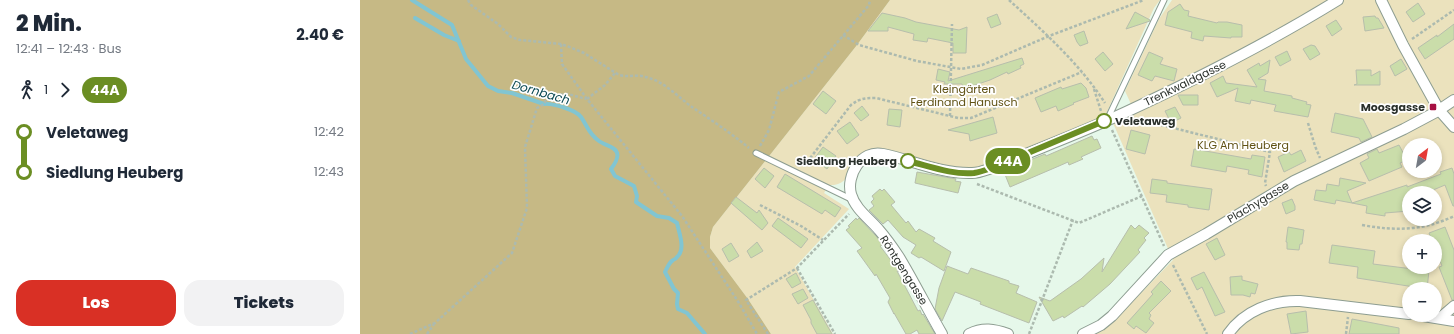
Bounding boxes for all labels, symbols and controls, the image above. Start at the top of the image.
text: 2 Min. [16,8,82,39]
text: 2.40 € [296,24,344,45]
text: 12:41 – 12:43 · Bus [16,39,122,58]
street label: Trenkwaldgasse [1141,56,1229,110]
water label: Dornbach [510,76,572,108]
icon: walk [16,79,38,101]
icon: forward [54,79,76,101]
text: 1 [44,80,48,99]
text: 44A [90,80,119,100]
park label: Kleingärten Ferdinand Hanusch [910,81,1018,110]
place label: Moosgasse [1361,99,1425,115]
marker: Moosgasse [1428,102,1438,112]
marker: Veletaweg [1096,113,1112,129]
place label: Veletaweg [1115,113,1176,129]
text: Veletaweg [46,122,129,143]
text: 12:42 [314,122,344,141]
park label: KLG Am Heuberg [1197,137,1289,153]
north arrow [1402,138,1442,178]
map controls [1402,138,1442,322]
line badge: 44A [985,148,1031,174]
text: 44A [993,151,1023,171]
place label: Siedlung Heuberg [796,153,897,169]
marker: Siedlung Heuberg [900,153,916,169]
text: Siedlung Heuberg [46,162,183,183]
text: 12:43 [314,162,344,181]
street label: Plachygasse [1224,177,1292,227]
button: layers [1402,186,1442,226]
street label: Röntgengasse [876,232,932,308]
button: + [1402,234,1442,274]
button: Los [16,280,176,326]
button: Tickets [184,280,344,326]
button: − [1402,282,1442,322]

